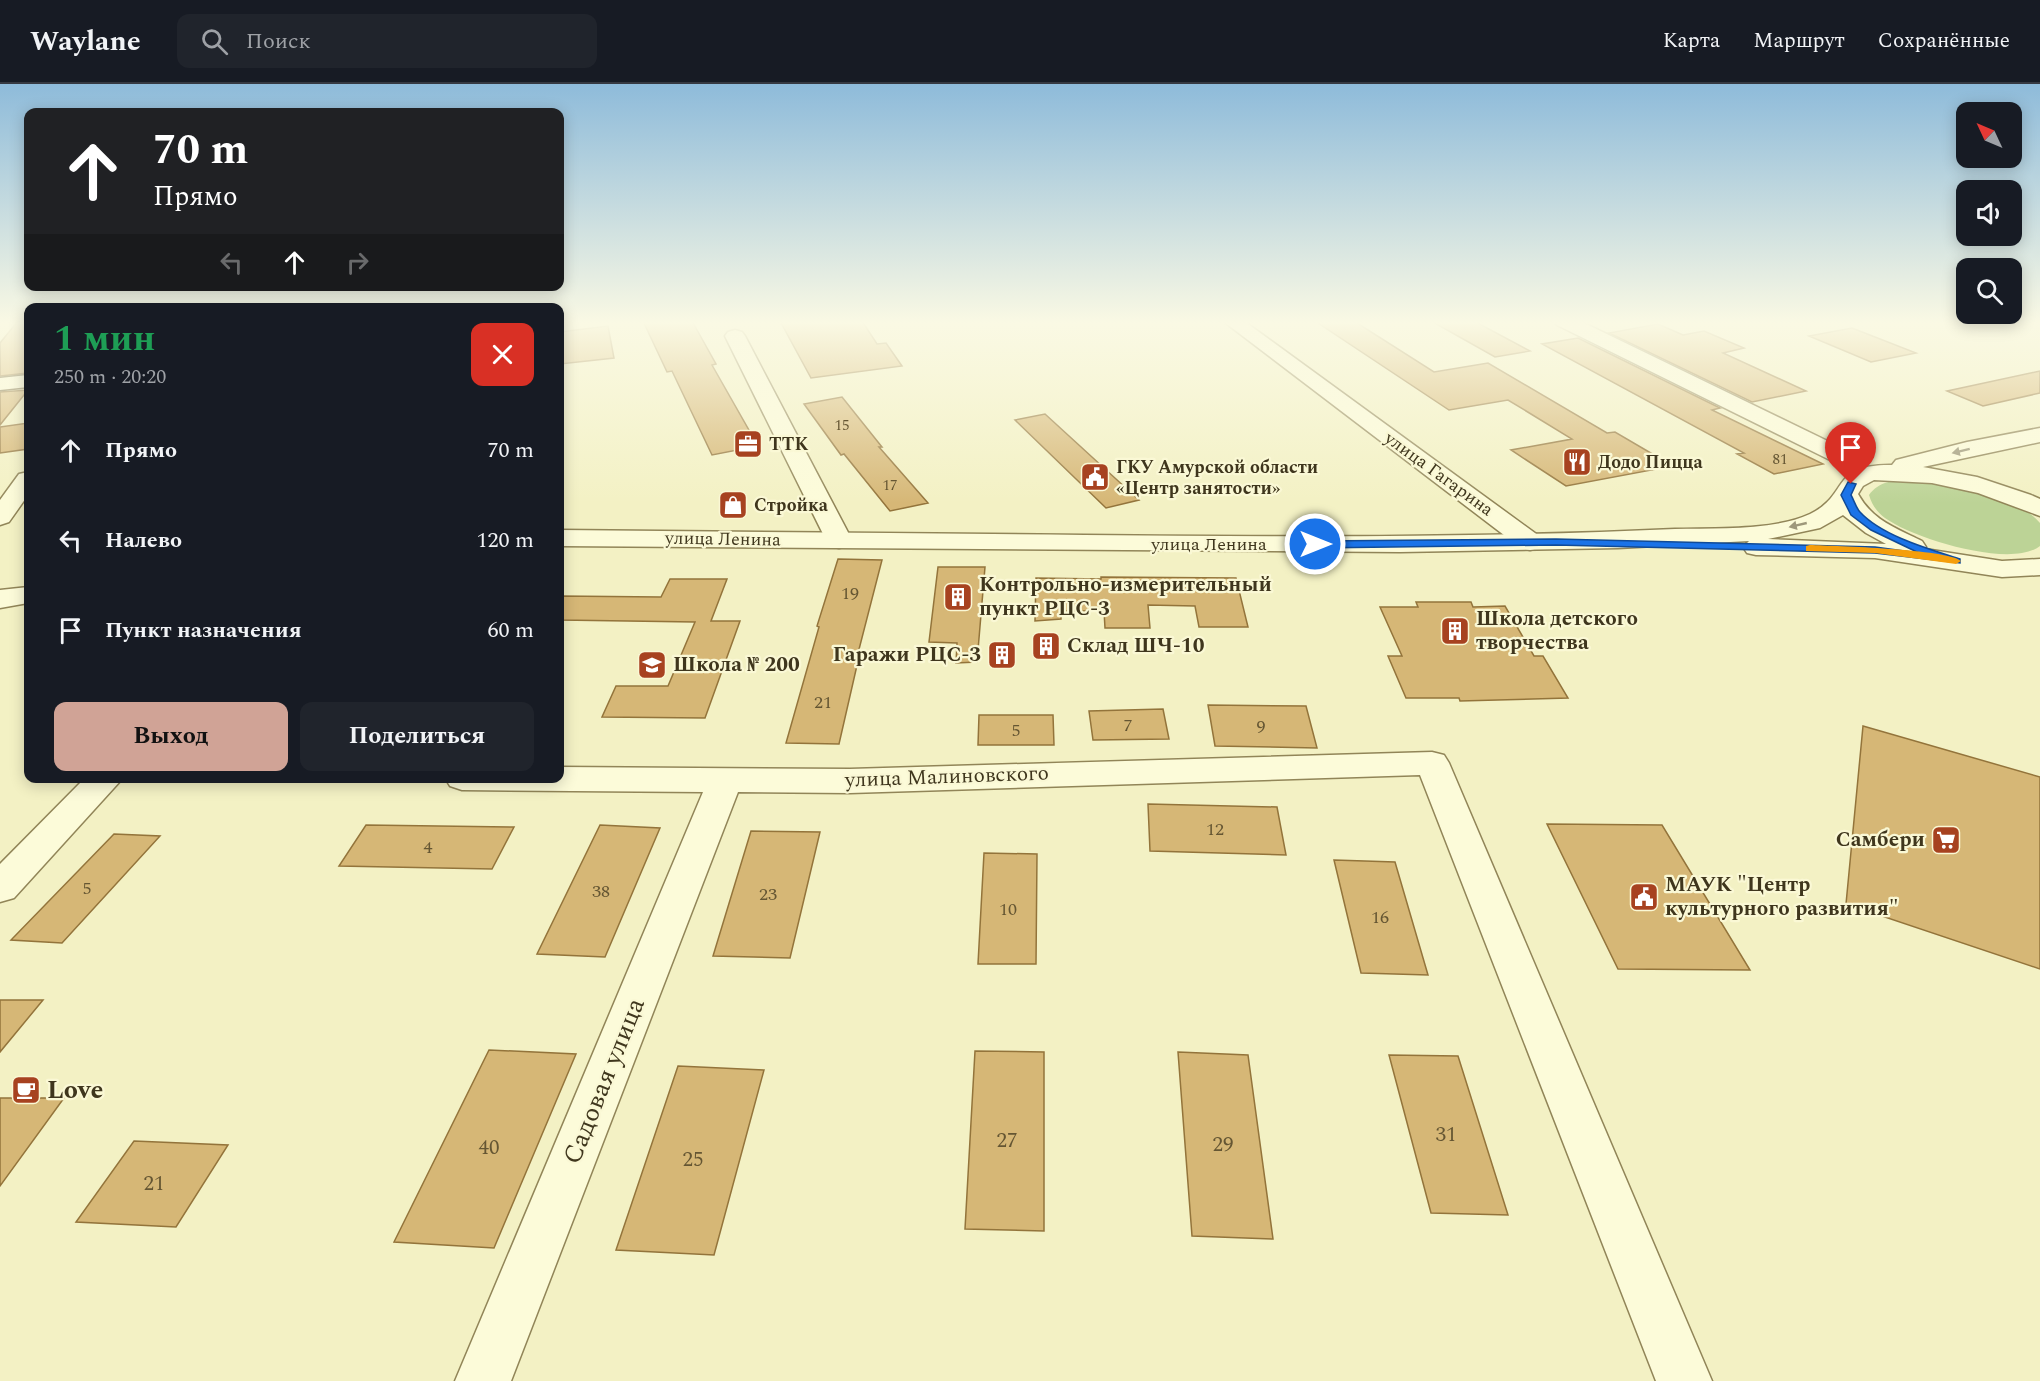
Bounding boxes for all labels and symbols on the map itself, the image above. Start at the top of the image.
north arrow [1956,102,2022,168]
house number: 15 [834,414,850,437]
pin [1825,422,1876,484]
street label: улица Гагарина [1378,425,1499,523]
office icon: ТТК [732,428,764,460]
place label: ТТК [769,431,808,458]
restaurant icon: Додо Пицца [1561,446,1593,478]
one-way arrow [1952,446,1970,456]
house number: 81 [1772,448,1788,471]
place label: Додо Пицца [1598,449,1703,476]
place label: ГКУ Амурской области «Центр занятости» [1116,454,1318,502]
public building icon: ГКУ Амурской области «Центр занятости» [1079,461,1111,493]
house number: 17 [882,474,898,497]
shop icon: Стройка [717,489,749,521]
place label: Стройка [754,492,829,519]
position arrow [1283,512,1347,576]
one-way arrow [1789,520,1808,530]
street label: улица Ленина [664,524,781,554]
street label: улица Ленина [1150,531,1267,558]
place label: Контрольно-измерительный пункт РЦС-3 [979,569,1272,625]
house number: 19 [841,580,859,607]
building icon: Контрольно-измерительный пункт РЦС-3 [942,581,974,613]
place label: Школа детского творчества [1476,603,1638,659]
building icon: Школа детского творчества [1439,615,1471,647]
building icon: Склад ШЧ-10 [1030,630,1062,662]
place label: Склад ШЧ-10 [1067,630,1205,662]
place label: Гаражи РЦС-3 [833,639,981,671]
building icon: Гаражи РЦС-3 [986,639,1018,671]
school or university icon: Школа № 200 [636,649,668,681]
place label: Школа № 200 [673,649,800,681]
house number: 21 [814,689,832,716]
house number: 7 [1124,712,1133,739]
house number: 9 [1257,713,1266,740]
house number: 5 [1012,717,1021,744]
street label: улица Малиновского [843,757,1050,797]
house number: 12 [1206,816,1224,843]
place label: Самбери [1836,824,1925,856]
supermarket icon: Самбери [1930,824,1962,856]
house number: 4 [424,834,433,861]
place label: МАУК "Центр культурного развития" [1665,869,1898,925]
house number: 5 [83,875,92,902]
house number: 38 [592,878,610,905]
house number: 23 [759,881,777,908]
public building icon: МАУК "Центр культурного развития" [1628,881,1660,913]
house number: 10 [999,896,1017,923]
house number: 16 [1371,904,1389,931]
street label: Садовая улица [552,991,656,1170]
place label: Love [47,1070,103,1110]
cafe icon: Love [10,1074,42,1106]
house number: 31 [1436,1119,1457,1151]
house number: 27 [997,1125,1018,1157]
house number: 29 [1213,1129,1234,1161]
house number: 40 [479,1132,500,1164]
house number: 25 [683,1144,704,1176]
house number: 21 [144,1168,165,1200]

